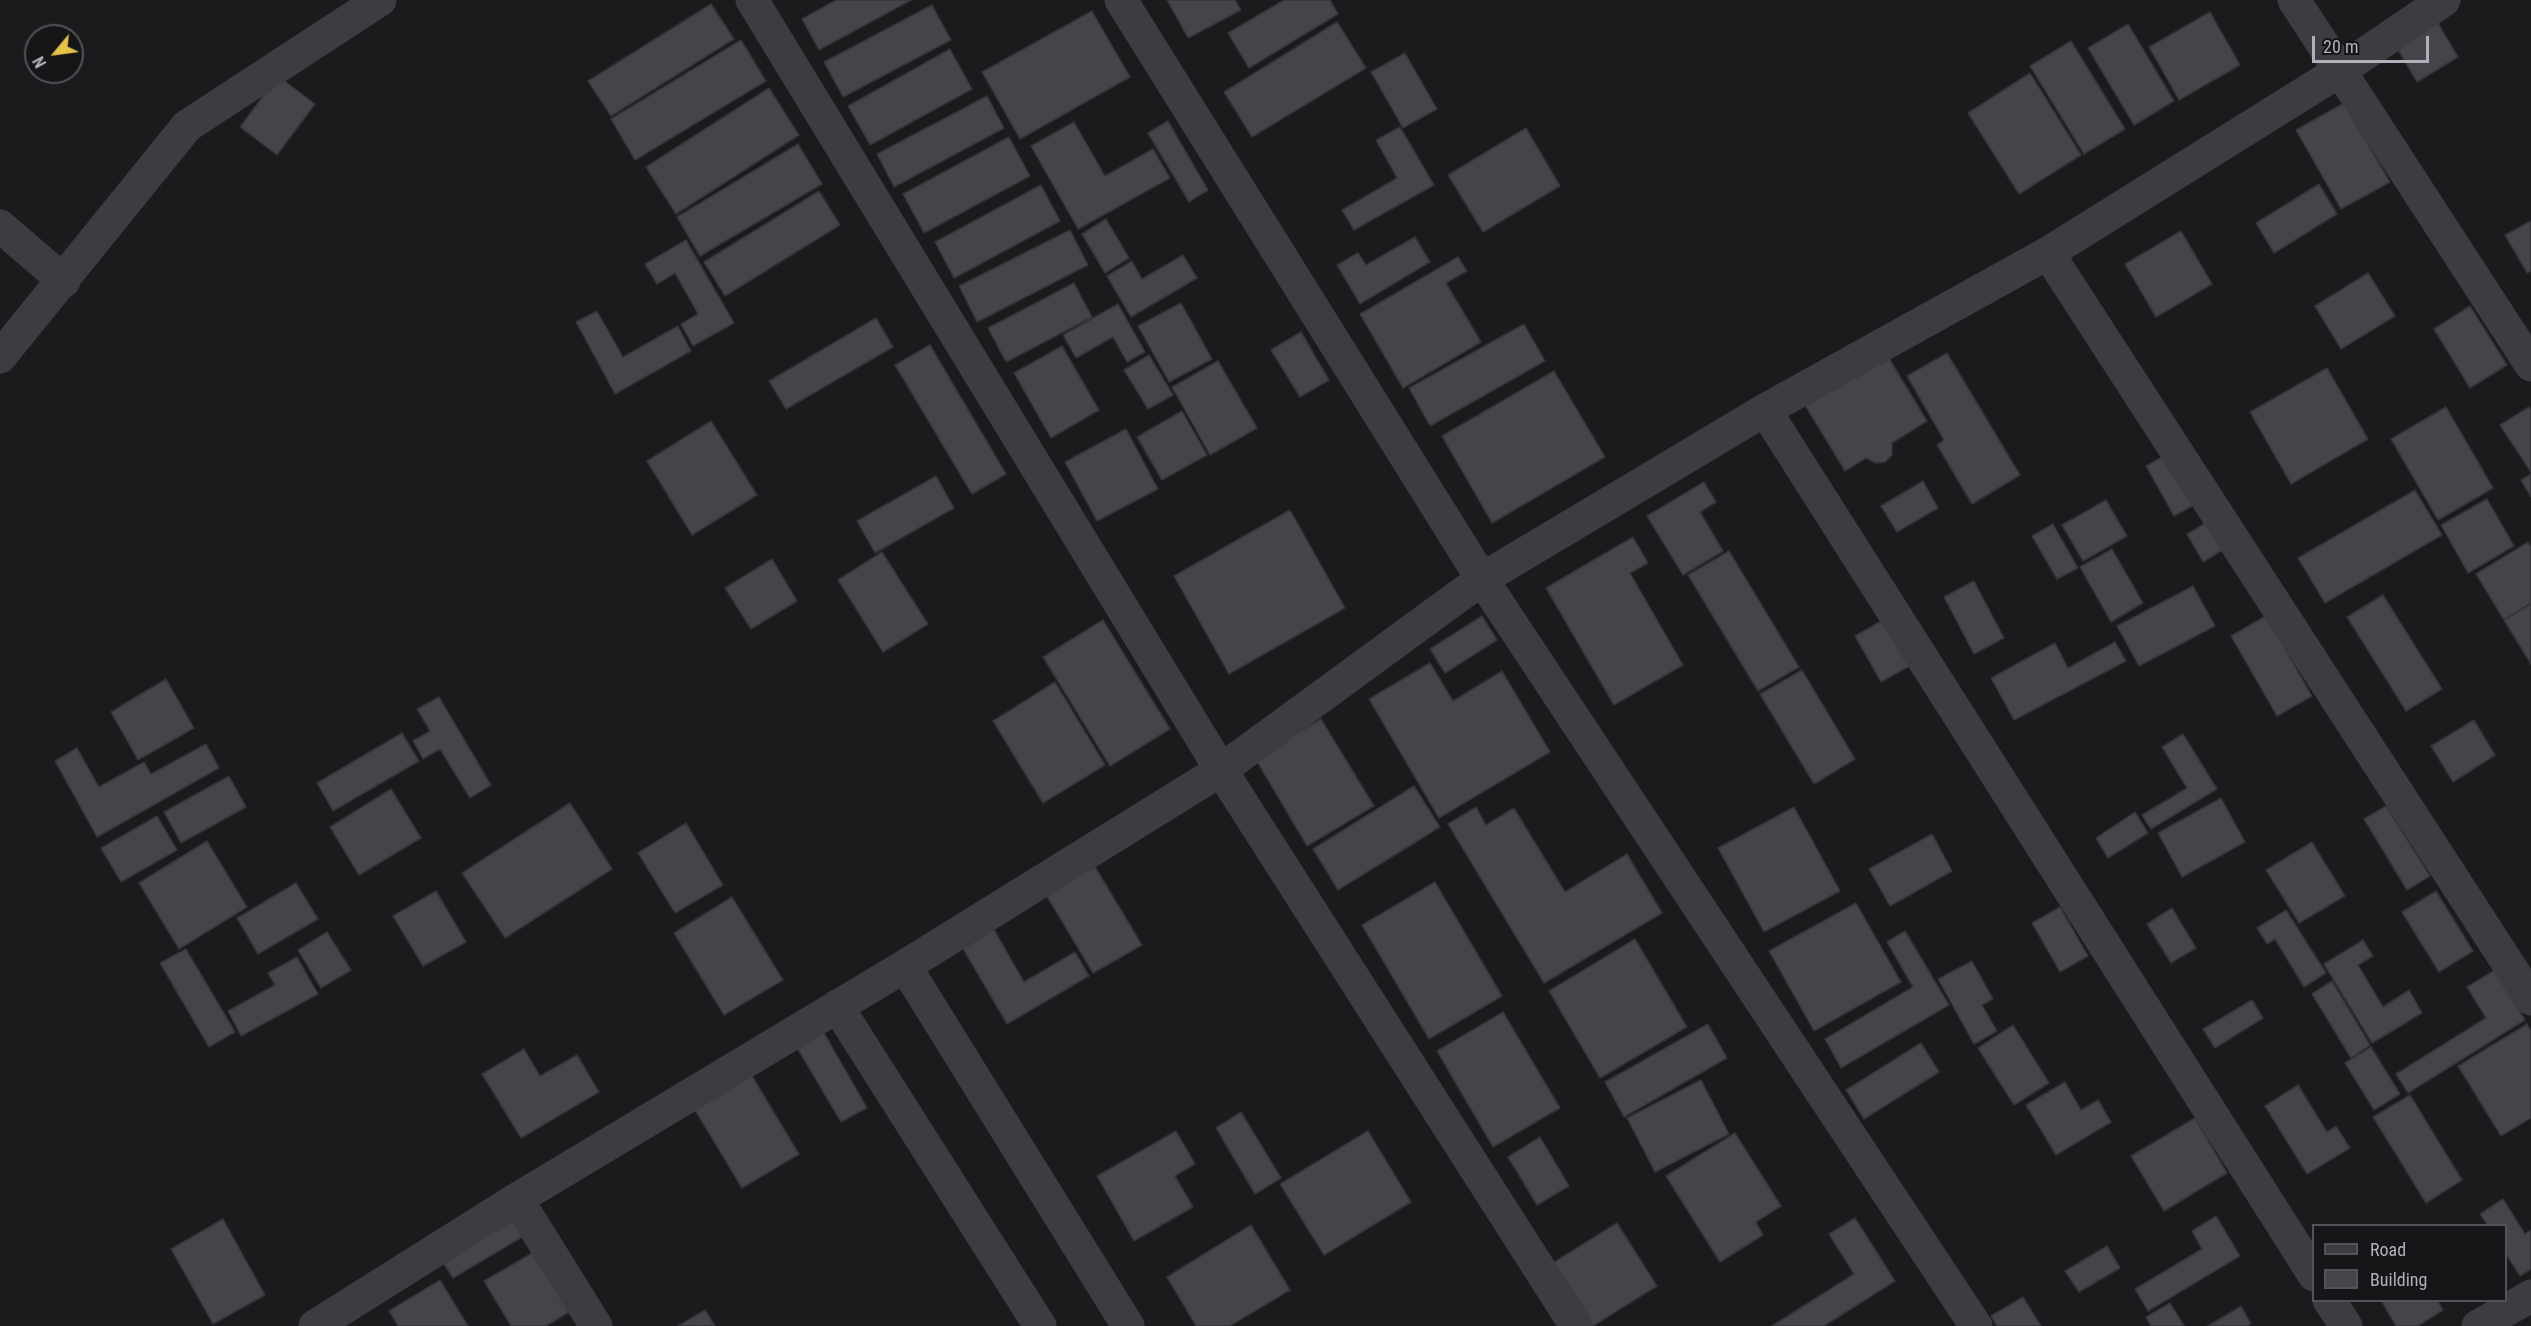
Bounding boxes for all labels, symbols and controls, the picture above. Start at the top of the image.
north arrow [24,24,84,84]
scale bar [2315,24,2432,62]
text: 20 m [2323,36,2358,57]
text: N [29,53,50,71]
legend [2312,1224,2507,1302]
text: Road [2370,1239,2406,1260]
text: Building [2370,1269,2427,1290]

